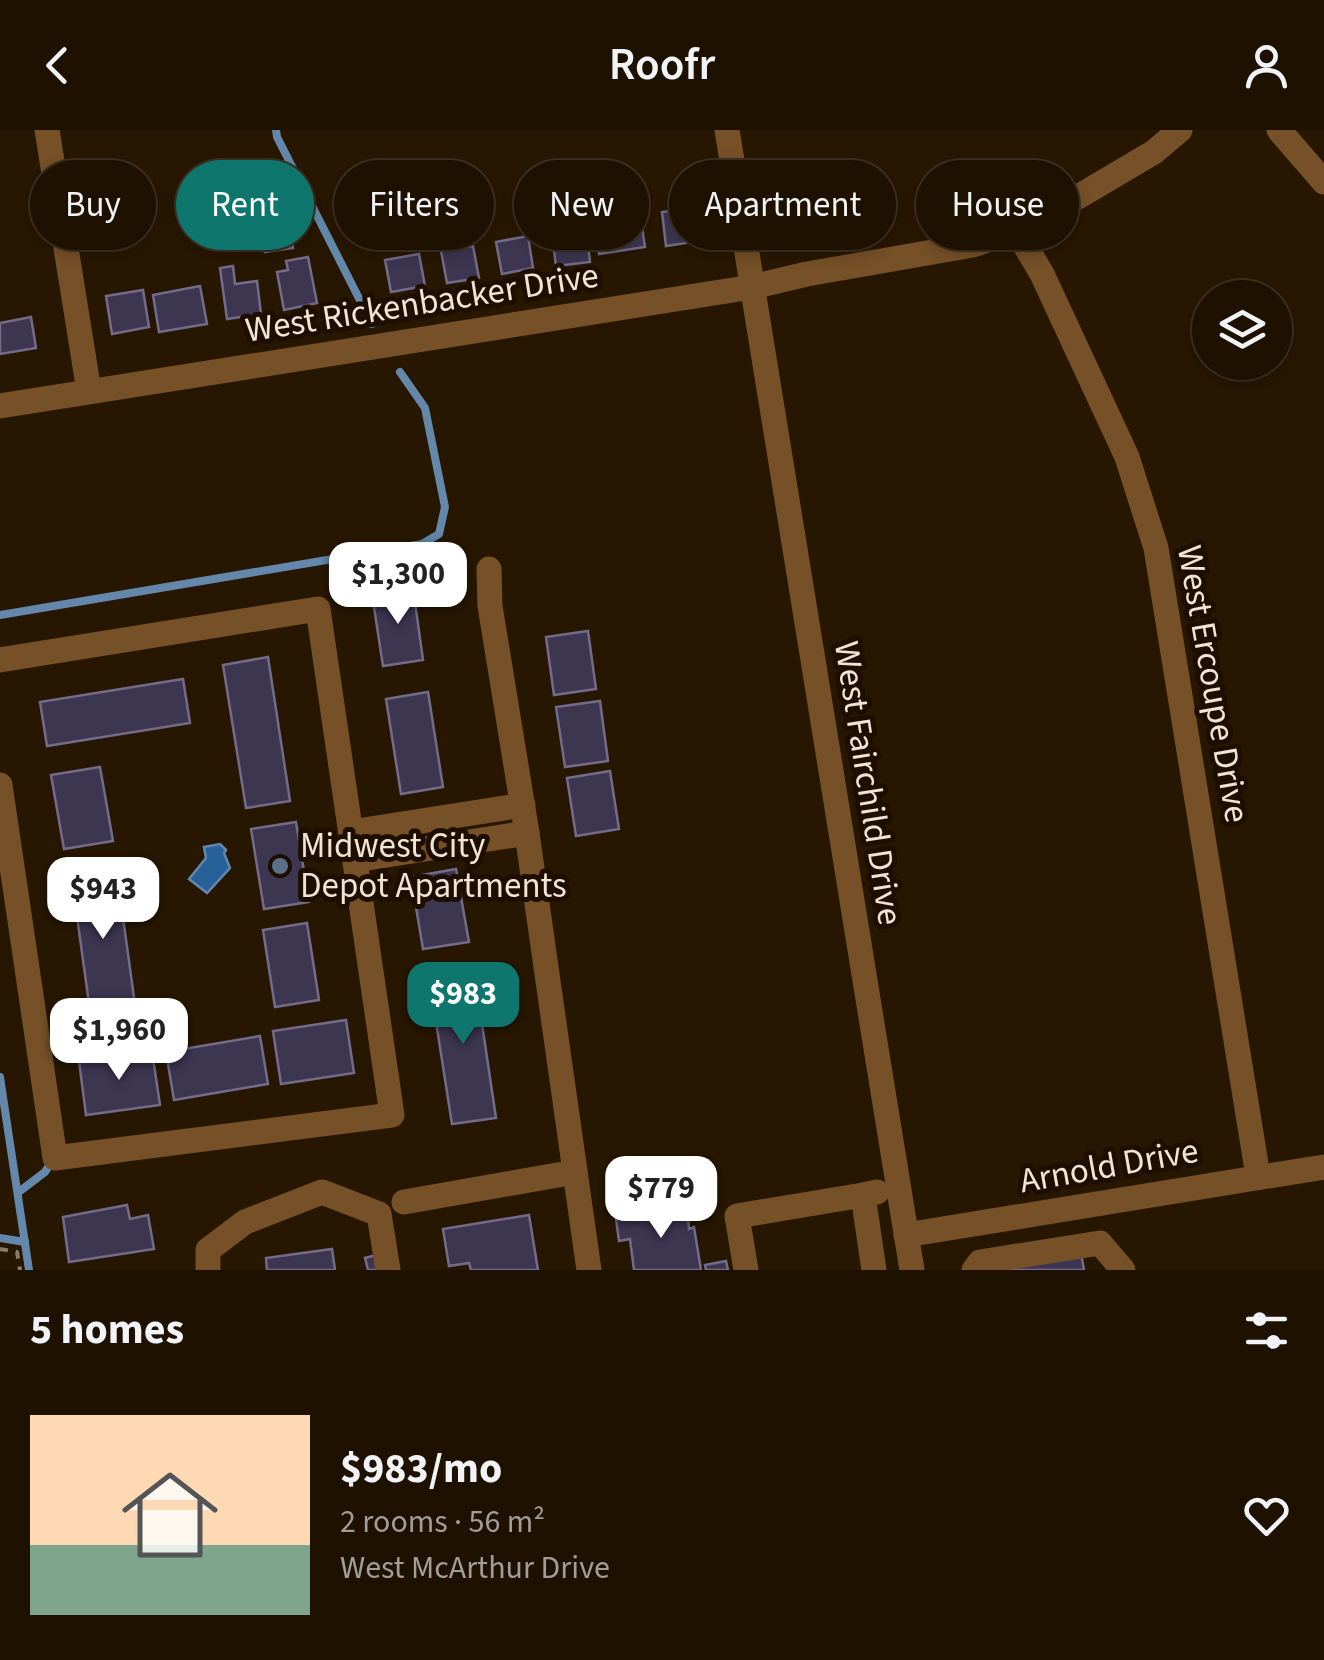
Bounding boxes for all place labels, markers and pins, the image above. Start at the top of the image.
pin: $1,300 [317,542,479,627]
place label: Midwest City Depot Apartments [300,821,567,911]
marker: Midwest City Depot Apartments [269,855,291,877]
pin: $943 [44,857,162,942]
pin: $983 [404,962,522,1047]
pin: $1,960 [38,998,200,1083]
pin: $779 [602,1156,720,1241]

